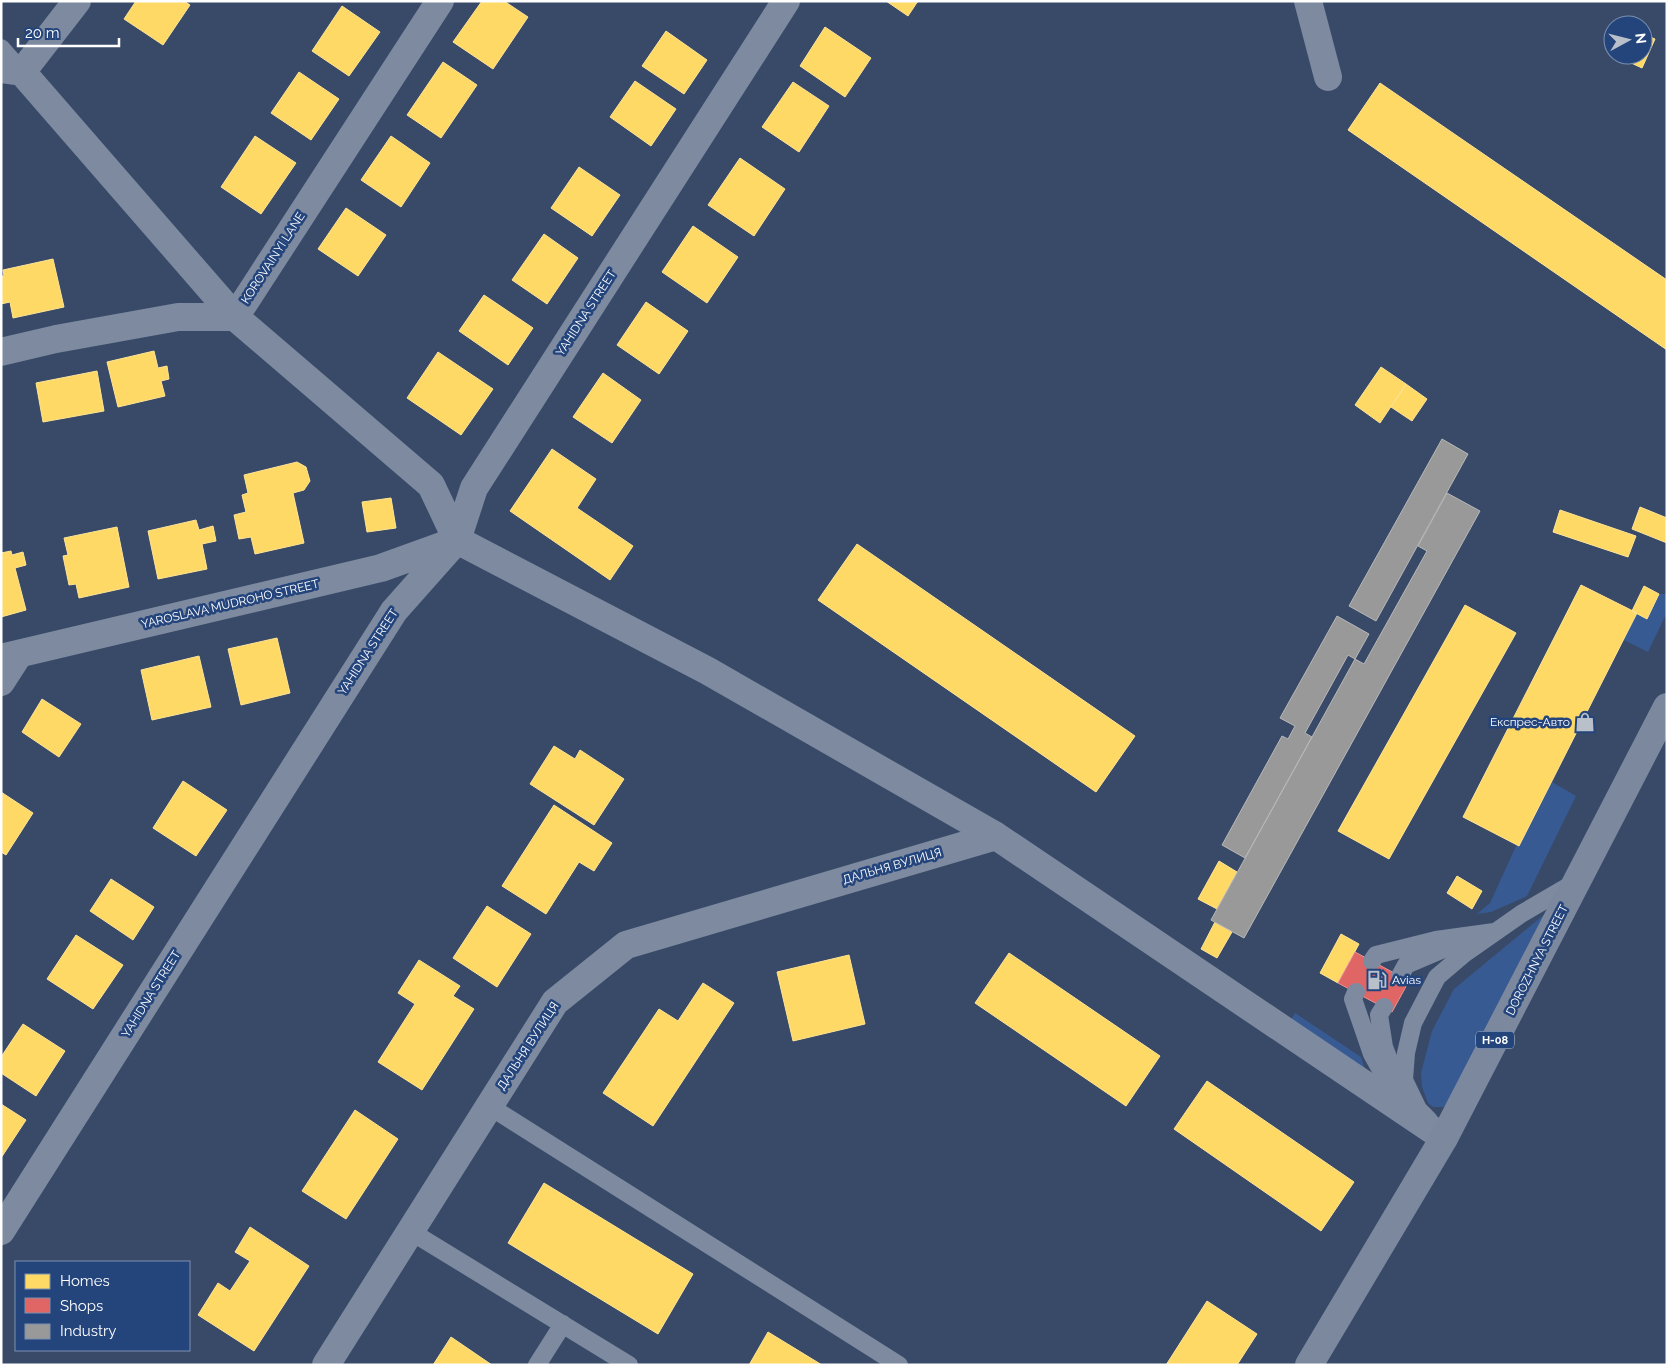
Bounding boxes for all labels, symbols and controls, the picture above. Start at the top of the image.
scale bar [18,15,119,47]
north arrow [1603,15,1653,65]
text: 20 m [25,24,60,42]
text: N [1632,32,1649,45]
street label: KOROVAINYI LANE [238,210,308,306]
street label: YAHIDNA STREET [553,267,619,359]
street label: YAROSLAVA MUDROHO STREET [140,577,321,631]
street label: YAHIDNA STREET [335,606,401,698]
shop icon: Експрес-Авто [1574,711,1596,733]
place label: Експрес-Авто [1490,715,1570,729]
street label: ДАЛЬНЯ ВУЛИЦЯ [841,845,943,887]
street label: DOROZHNYA STREET [1503,902,1571,1018]
street label: YAHIDNA STREET [119,947,184,1040]
fuel station icon: Avias [1366,969,1388,991]
place label: Avias [1392,973,1421,987]
street label: ДАЛЬНЯ ВУЛИЦЯ [494,999,562,1093]
road number: Н-08 [1476,1032,1514,1048]
legend [15,1261,190,1351]
text: Homes [60,1272,110,1290]
text: Shops [60,1297,103,1315]
text: Industry [60,1322,116,1340]

